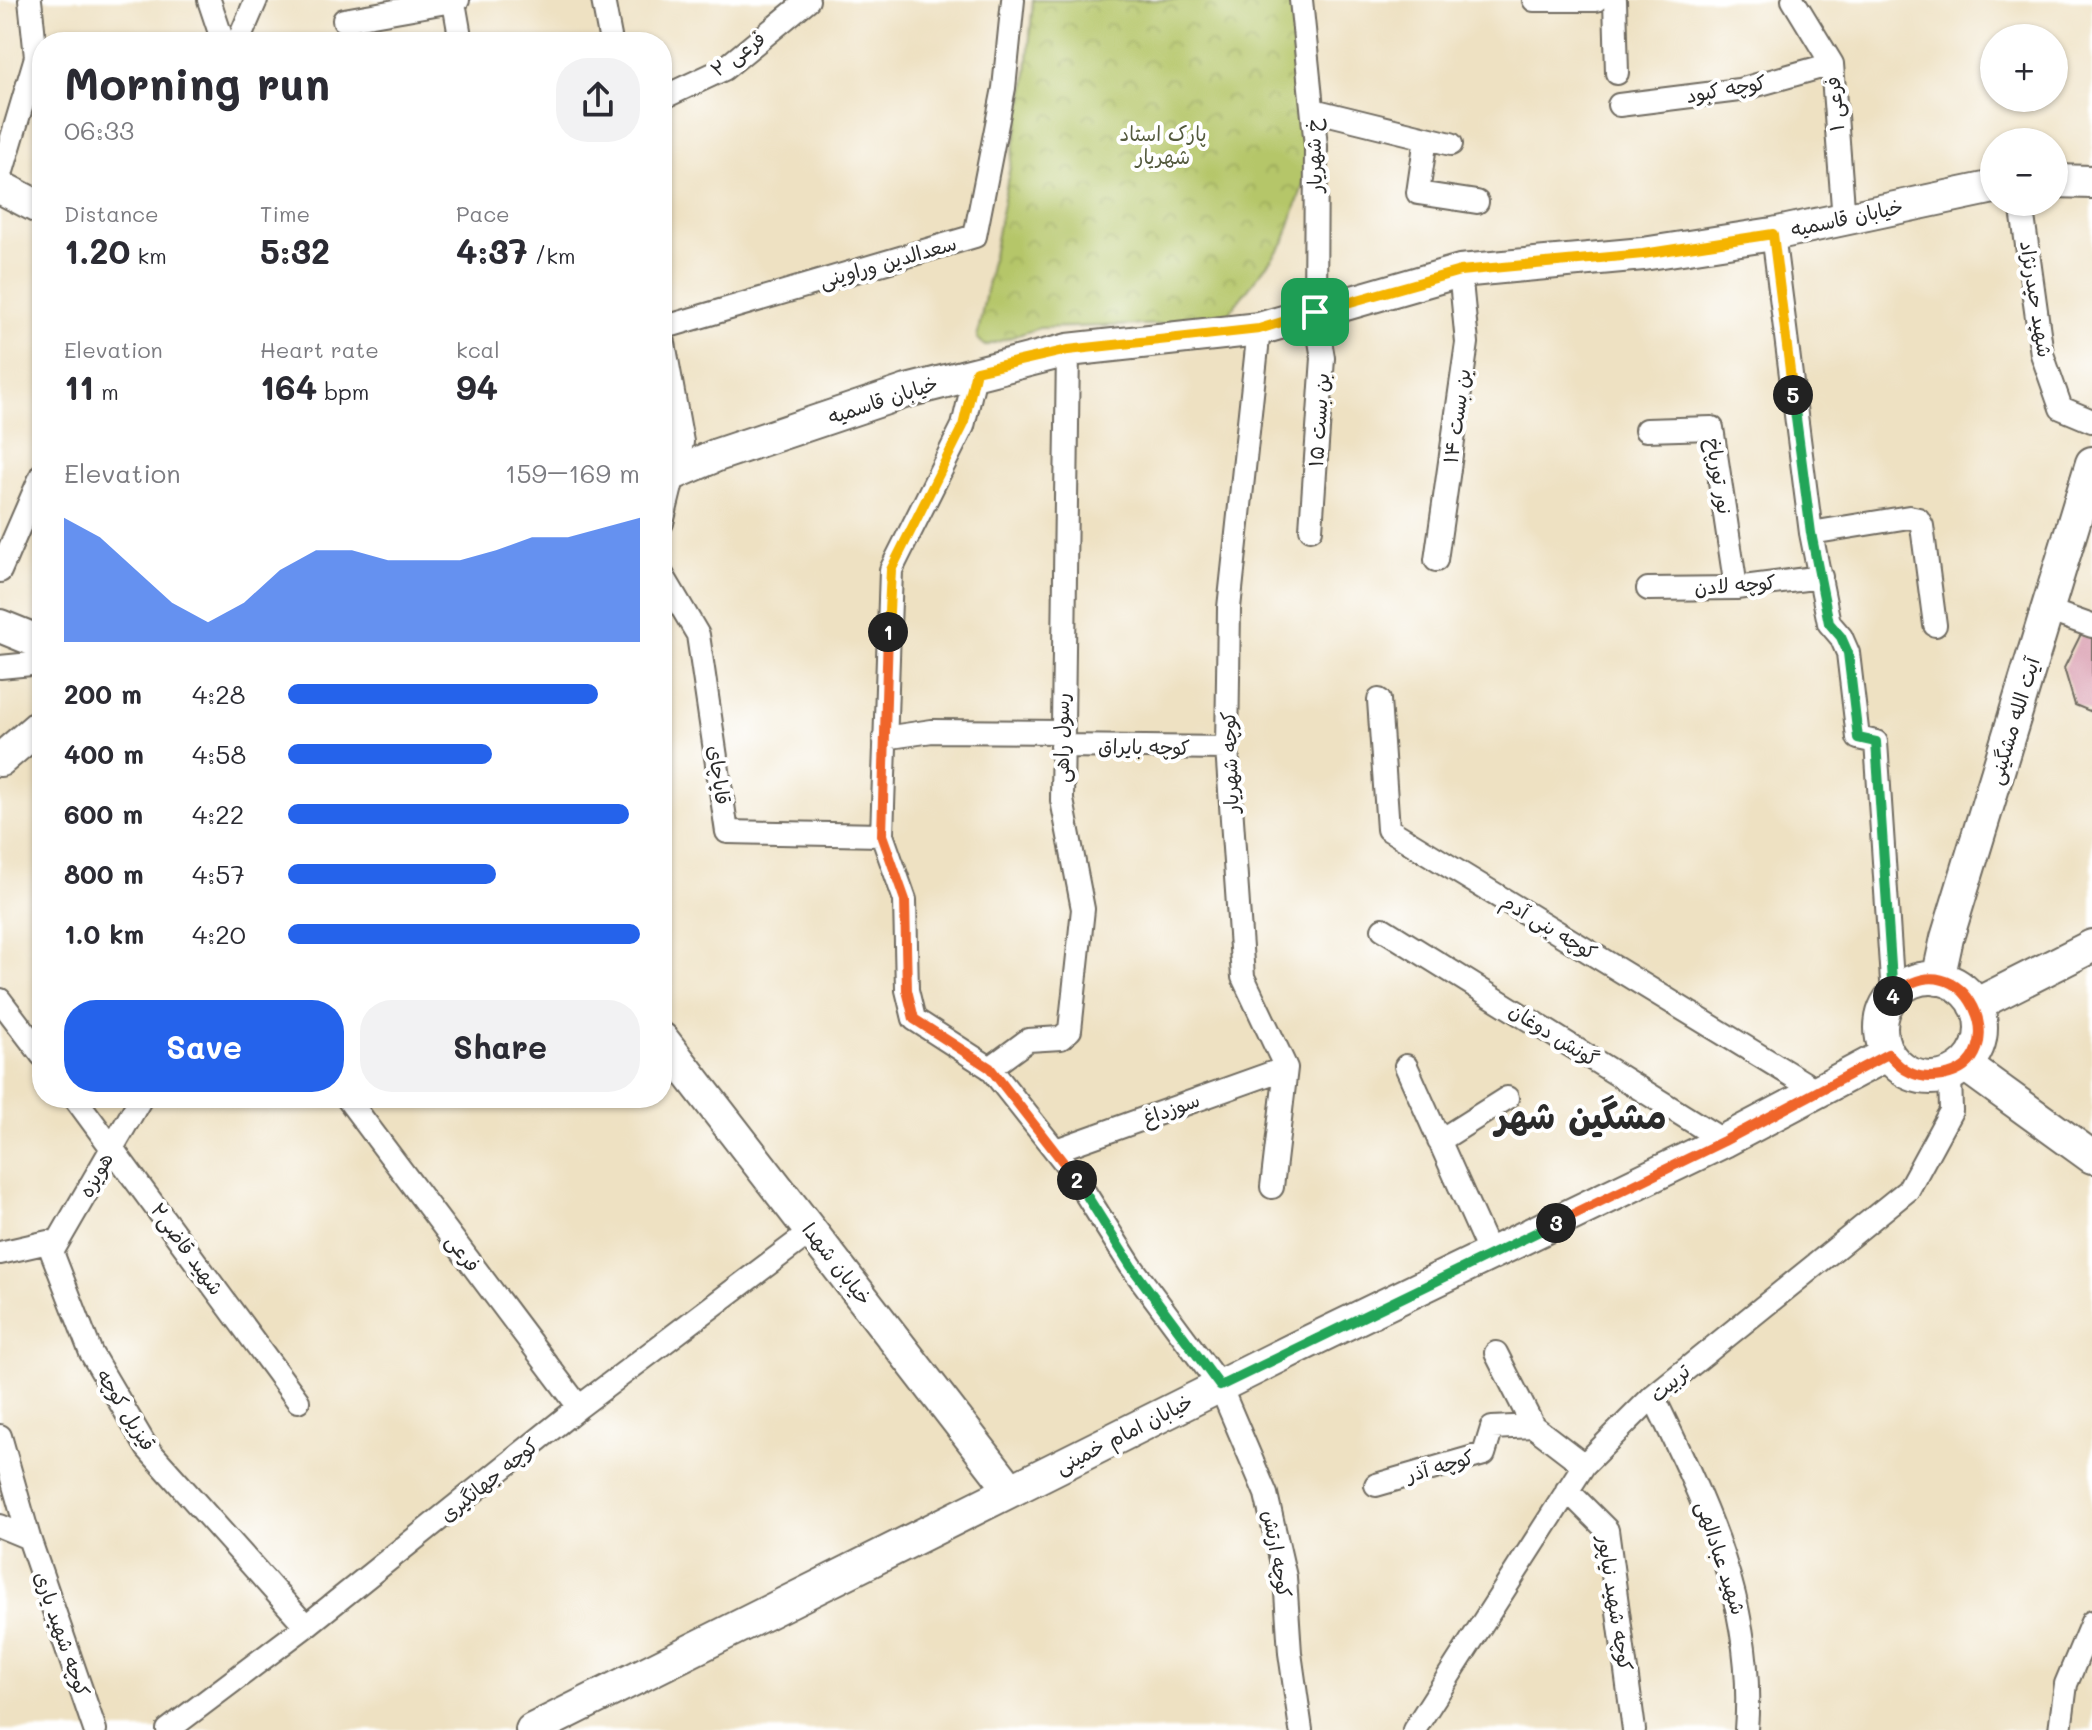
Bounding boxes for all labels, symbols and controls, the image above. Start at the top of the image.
map controls [1980,24,2068,216]
button: + [1980,24,2068,112]
street label: فرعی ۲ [705,25,770,83]
text: Morning run [64,54,330,111]
button: share [556,58,640,142]
street label: کوچه کبود [1684,68,1768,109]
street label: فرعی ۱ [1819,75,1850,133]
text: 06:33 [64,113,134,147]
street label: خ شهریار [1299,118,1329,195]
park label: پارک استاد شهریار [1120,120,1206,169]
button: − [1980,128,2068,216]
street label: خیابان قاسمیه [1788,192,1905,242]
text: Distance [64,199,159,228]
text: Time [260,199,310,228]
text: Pace [456,199,510,228]
text: 1.20 [64,228,130,273]
text: 5:32 [260,228,330,273]
text: 4:37 [456,228,528,273]
street label: سعدالدین وراوینی [816,229,960,294]
street label: شهید حیدرنژاد [2015,239,2059,359]
text: km [130,241,167,270]
text: /km [528,241,575,270]
pin [1281,278,1349,346]
icon: arrive [1293,290,1337,334]
text: Elevation [64,335,163,364]
text: Heart rate [260,335,379,364]
text: kcal [456,335,500,364]
text: 11 [64,364,94,409]
text: 164 [260,364,317,409]
text: 94 [456,364,498,409]
street label: بن بست ۱۴ [1436,367,1476,465]
street label: خیابان قاسمیه [825,369,941,429]
street label: بن بست ۱۵ [1302,372,1334,468]
pin: 5 [1773,375,1813,415]
text: m [94,377,119,406]
text: bpm [317,377,369,406]
text: 5 [1787,380,1799,409]
street label: نور تورپاخ [1699,436,1739,516]
text: Elevation [64,456,181,490]
text: 159–169 m [505,456,640,490]
street label: کوچه لادن [1693,568,1777,601]
pin: 1 [868,612,908,652]
text: 1 [883,617,893,646]
street label: آیت الله مشگینی [1981,653,2046,788]
text: 200 m [64,677,142,711]
text: 4:28 [192,677,246,711]
street label: رسول راهی [1048,693,1075,783]
street label: کوچه شهریار [1214,711,1245,815]
street label: کوچه بایراق [1098,732,1190,761]
text: 400 m [64,737,144,771]
text: 4:58 [192,737,246,771]
street label: قایاچای [702,744,737,806]
text: 600 m [64,797,143,831]
text: 4:22 [192,797,244,831]
text: 800 m [64,857,144,891]
text: 4:57 [192,857,245,891]
street label: کوچه بنی آدم [1495,887,1602,968]
text: 1.0 km [64,917,144,951]
text: 4:20 [192,917,246,951]
pin: 4 [1873,976,1913,1016]
text: 4 [1886,981,1900,1010]
street label: گونش دوغان [1505,996,1604,1072]
button: Save [64,1000,344,1092]
button: Share [360,1000,640,1092]
street label: سوزداغ [1138,1086,1204,1132]
district label: مشگین شهر [1492,1091,1667,1138]
street label: هویزه [72,1147,118,1202]
pin: 2 [1057,1160,1097,1200]
text: 2 [1071,1165,1083,1194]
street label: شهید قاضی۲ [145,1197,230,1300]
pin: 3 [1536,1203,1576,1243]
text: 3 [1549,1208,1563,1237]
street label: خیابان شهدا [797,1217,878,1310]
street label: فرعی [440,1228,487,1277]
street label: تربیت [1644,1357,1695,1407]
street label: قیزیل کوچه [91,1364,162,1456]
street label: خیابان امام خمینی [1050,1387,1198,1482]
street label: کوچه جهانگیری [434,1432,544,1528]
street label: کوچه آذر [1401,1443,1477,1489]
street label: شهید عبادالهی [1690,1498,1753,1618]
street label: کوچه ارتش [1257,1508,1298,1600]
street label: کوچه شهید نیاپور [1591,1532,1640,1673]
street label: کوچه شهید یاری [28,1568,97,1700]

